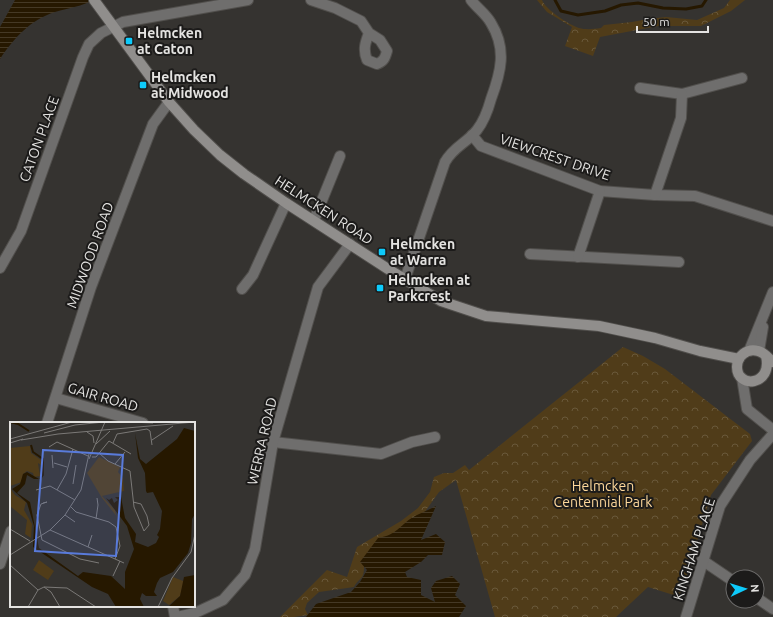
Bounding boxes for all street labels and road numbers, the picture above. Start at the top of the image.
street label: CATON PLACE [16,94,62,184]
street label: VIEWCREST DRIVE [498,131,612,183]
street label: HELMCKEN ROAD [272,172,376,248]
street label: MIDWOOD ROAD [63,200,117,310]
street label: GAIR ROAD [66,379,140,415]
street label: WERRA ROAD [244,396,280,486]
street label: KINGHAM PLACE [670,496,718,602]

